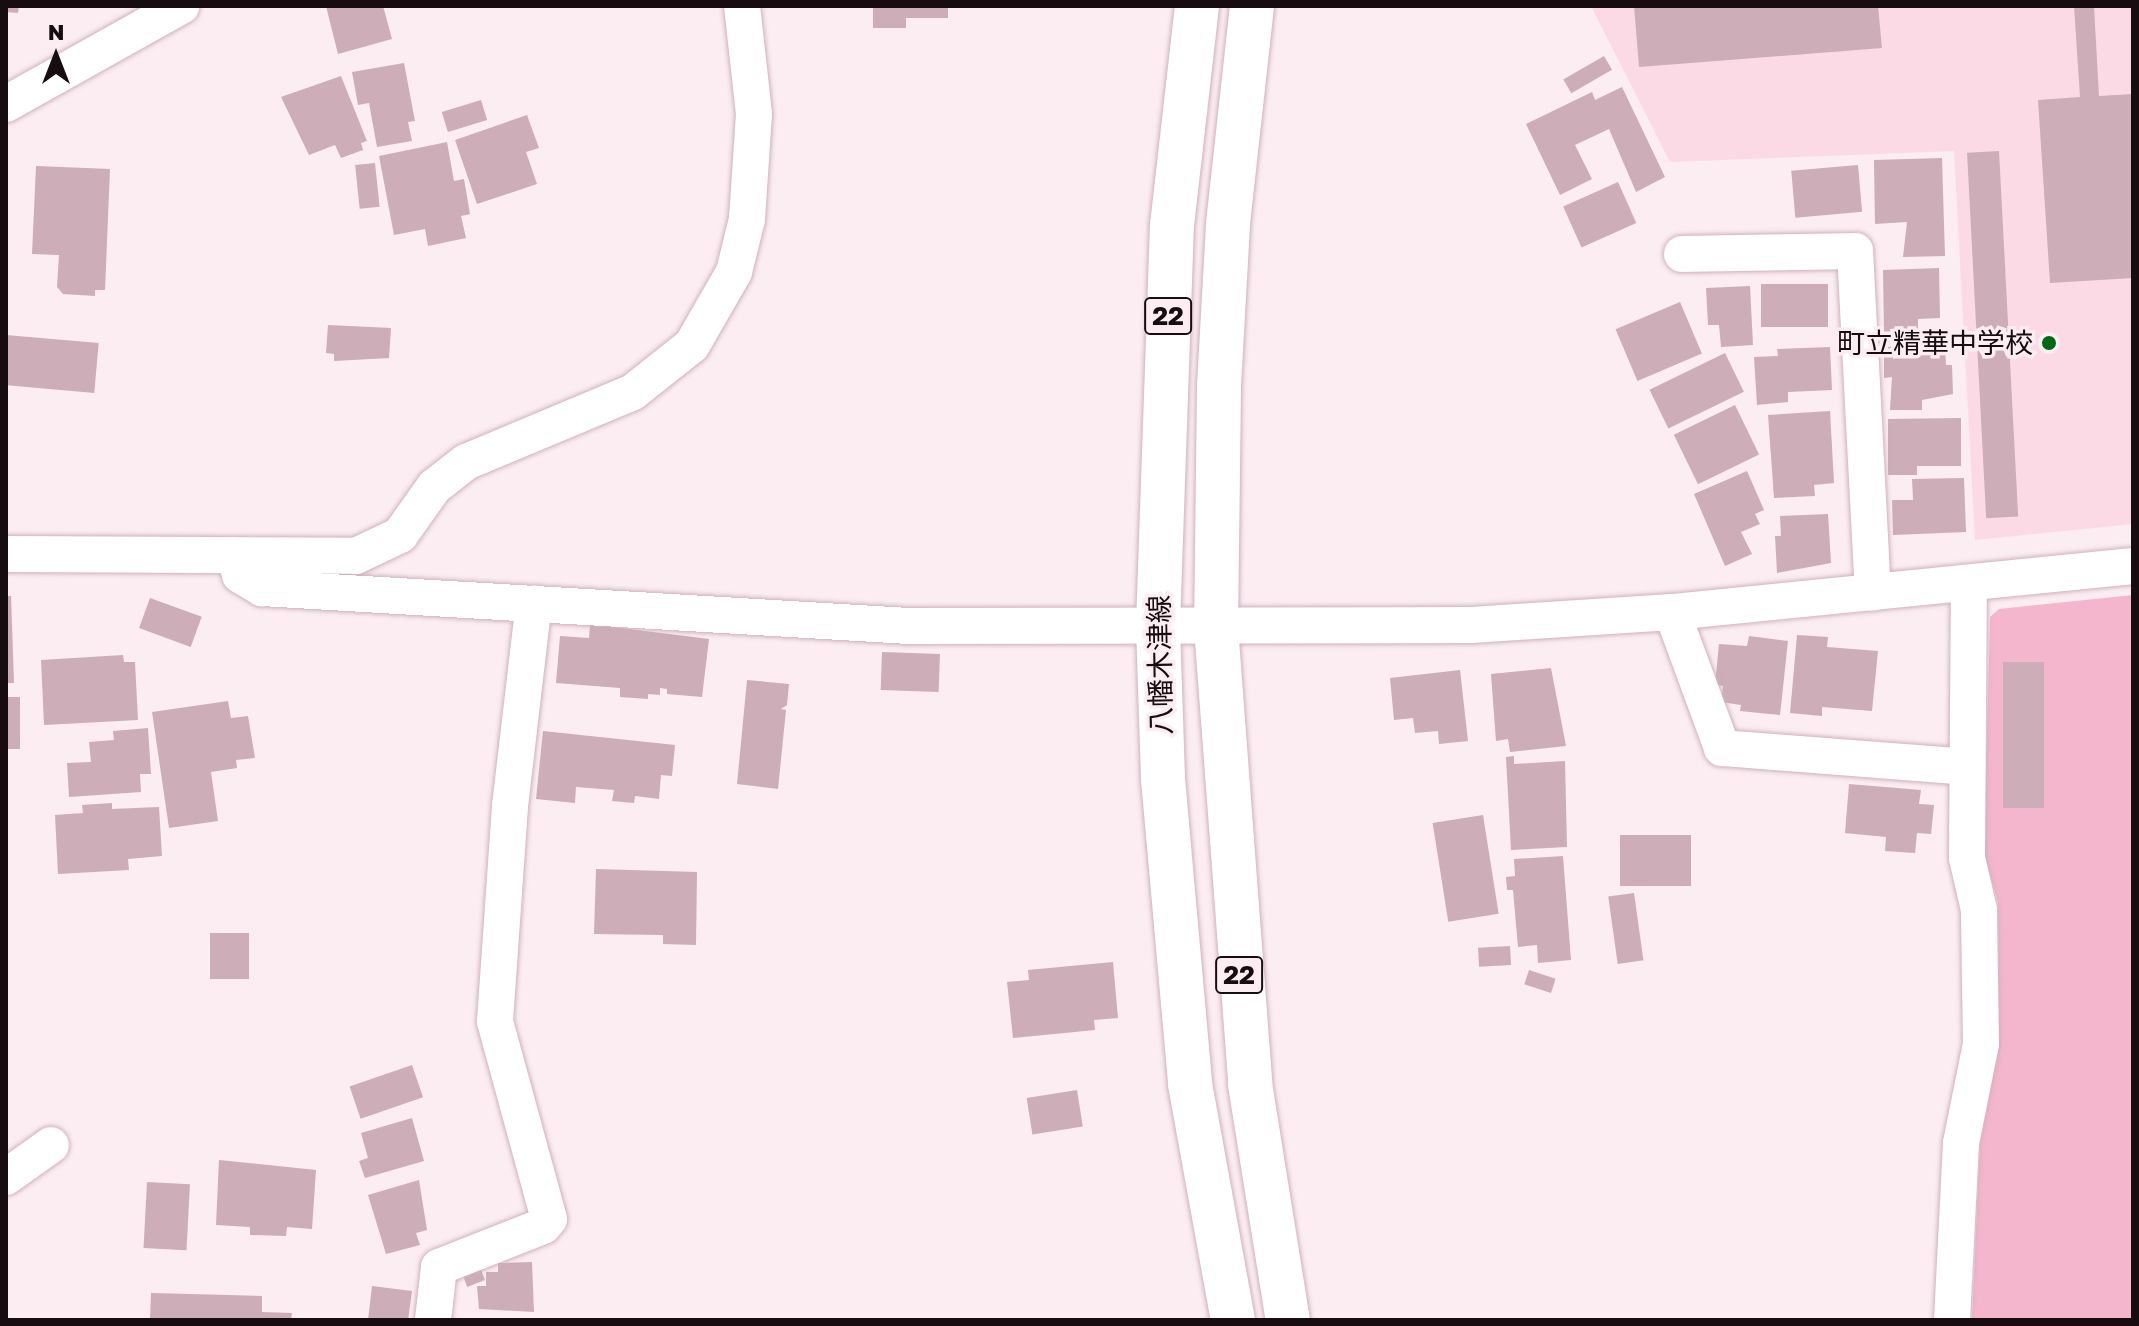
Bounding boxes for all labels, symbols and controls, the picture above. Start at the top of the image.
north arrow [16,16,96,96]
text: N [48,18,64,45]
road number: 22 [1144,294,1192,338]
place label: 町立精華中学校 [1837,326,2033,360]
marker: 町立精華中学校 [2040,334,2058,352]
street label: 八幡木津線 [1142,595,1178,735]
road number: 22 [1215,953,1263,997]

